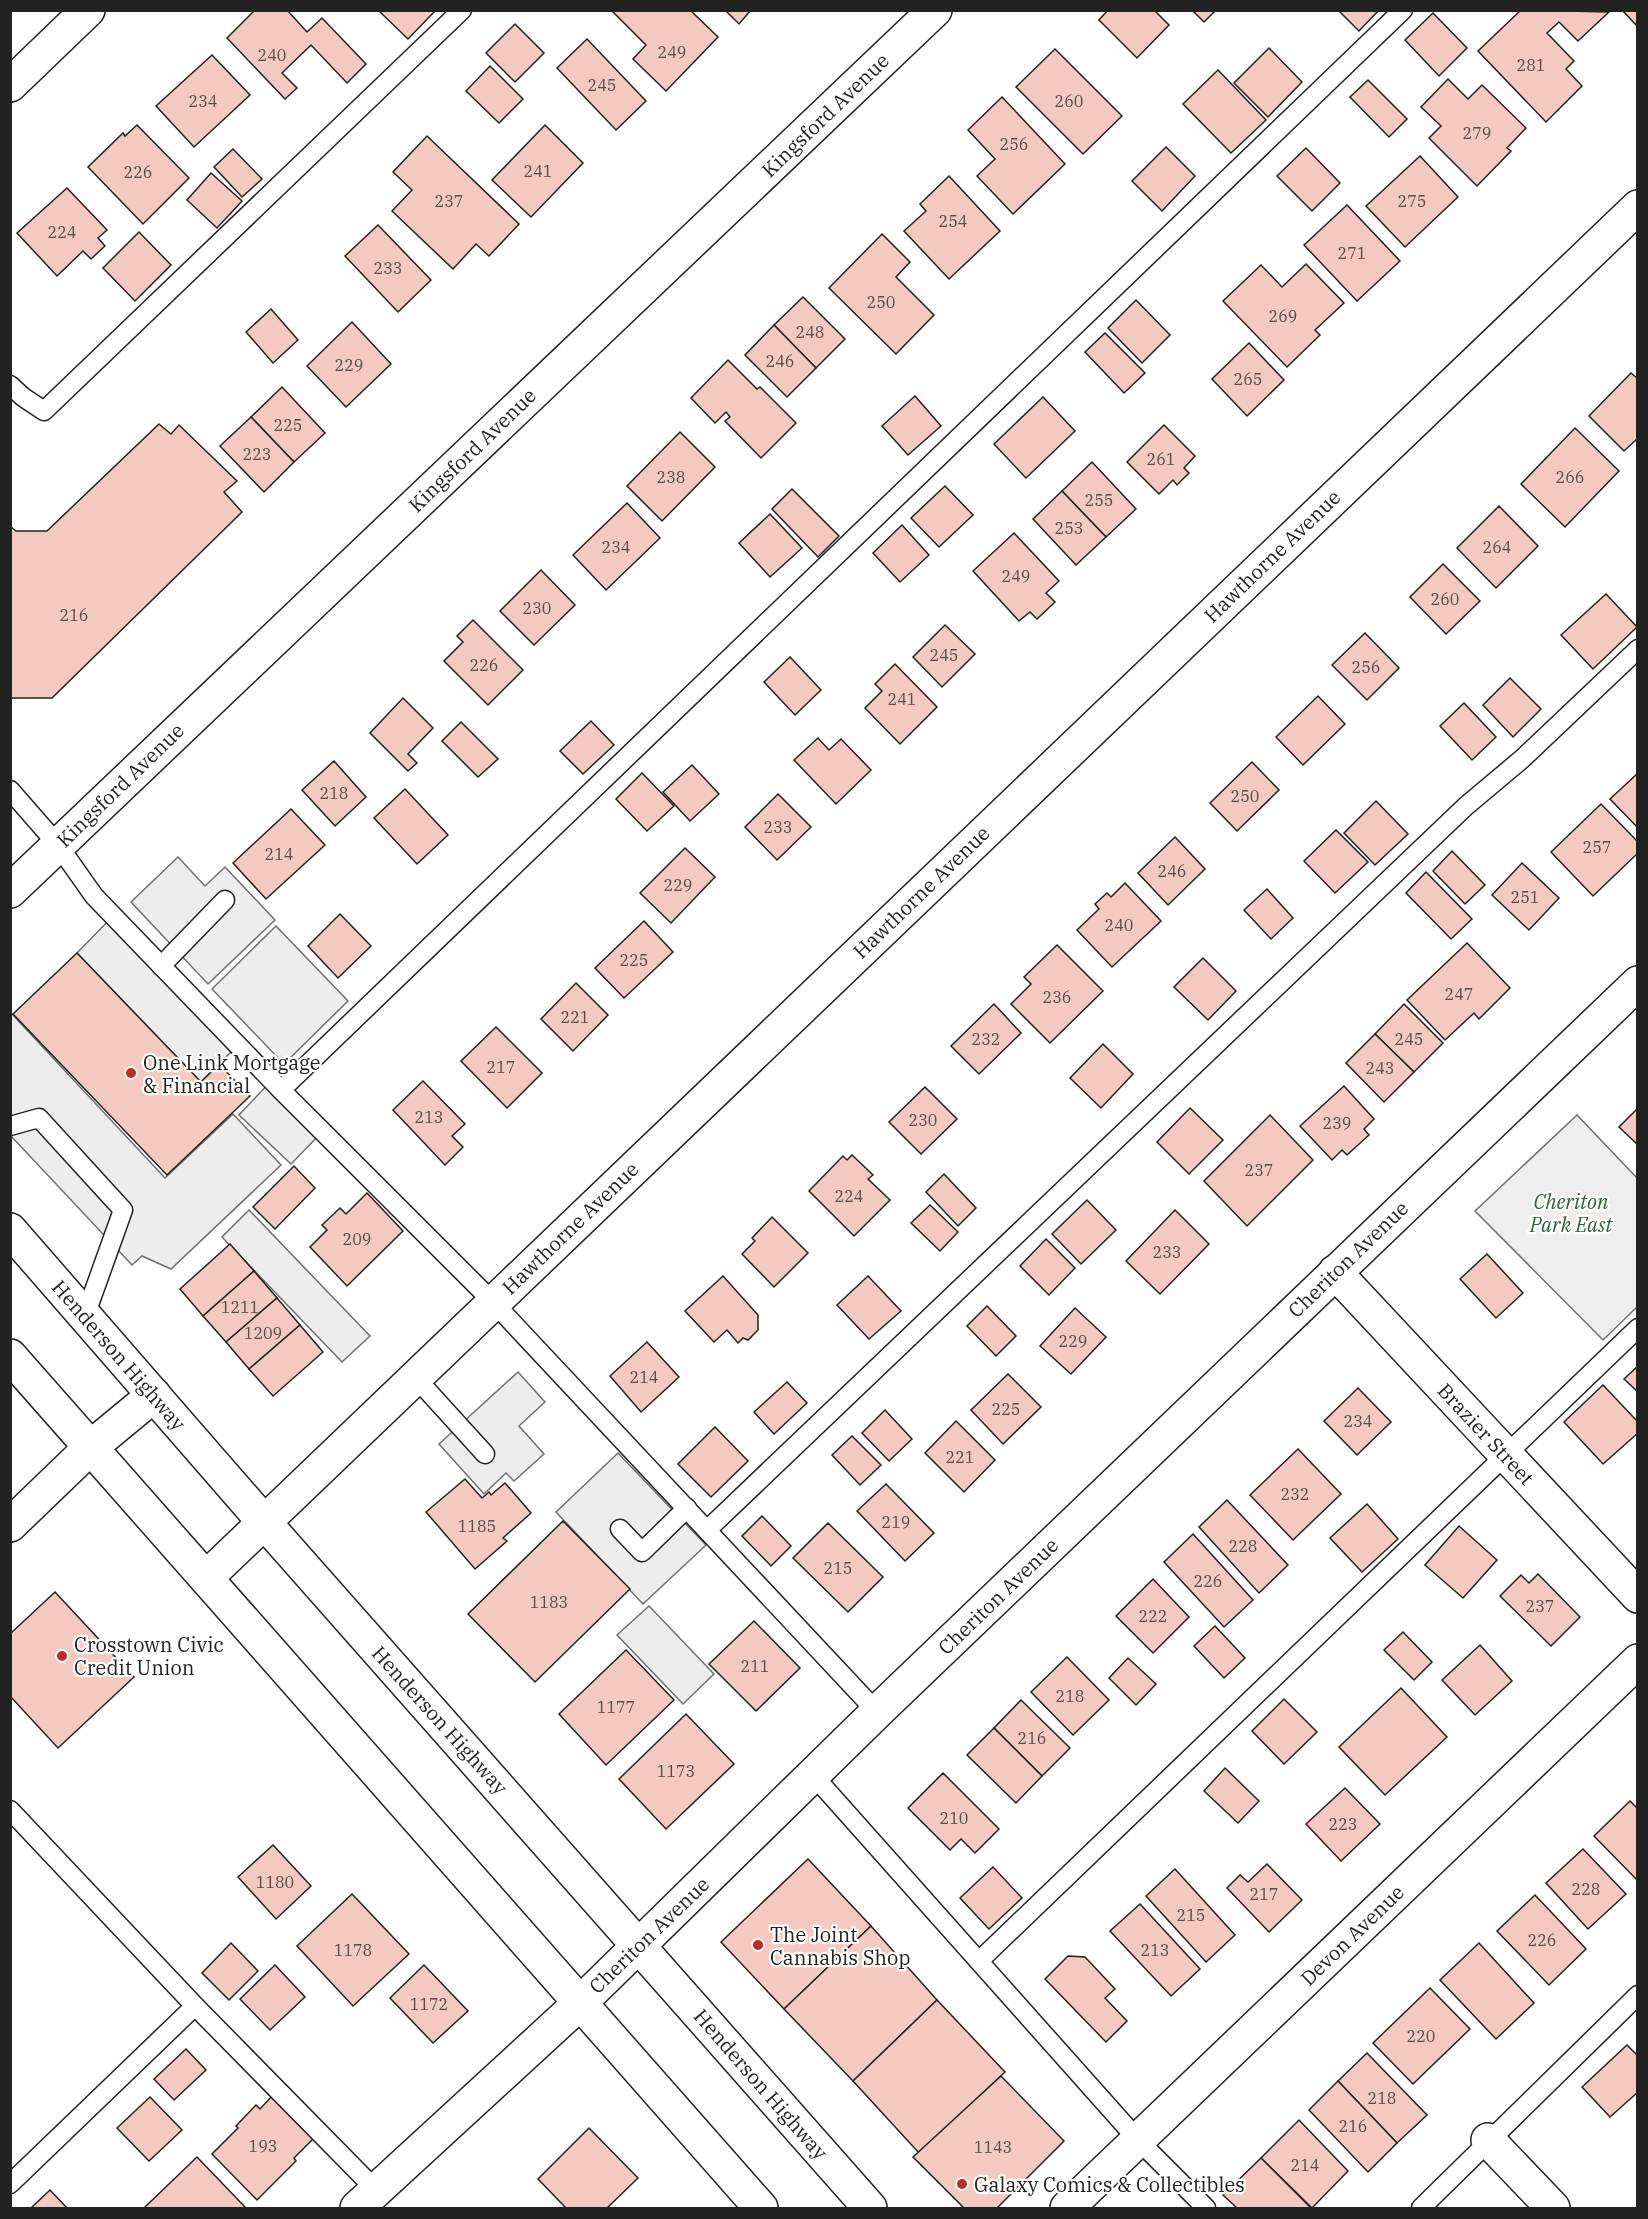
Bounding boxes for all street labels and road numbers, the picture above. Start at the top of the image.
street label: Kingsford Avenue [755,47,895,183]
street label: Kingsford Avenue [402,382,542,518]
street label: Hawthorne Avenue [1198,484,1346,628]
street label: Kingsford Avenue [50,717,190,853]
street label: Hawthorne Avenue [847,820,995,964]
street label: Hawthorne Avenue [496,1156,644,1300]
street label: Cheriton Avenue [1282,1195,1414,1323]
street label: Henderson Highway [46,1274,192,1436]
street label: Brazier Street [1432,1377,1540,1491]
street label: Cheriton Avenue [932,1532,1064,1660]
street label: Henderson Highway [366,1640,514,1800]
street label: Cheriton Avenue [583,1871,715,1999]
street label: Devon Avenue [1294,1879,1410,1991]
street label: Henderson Highway [688,2003,834,2165]

